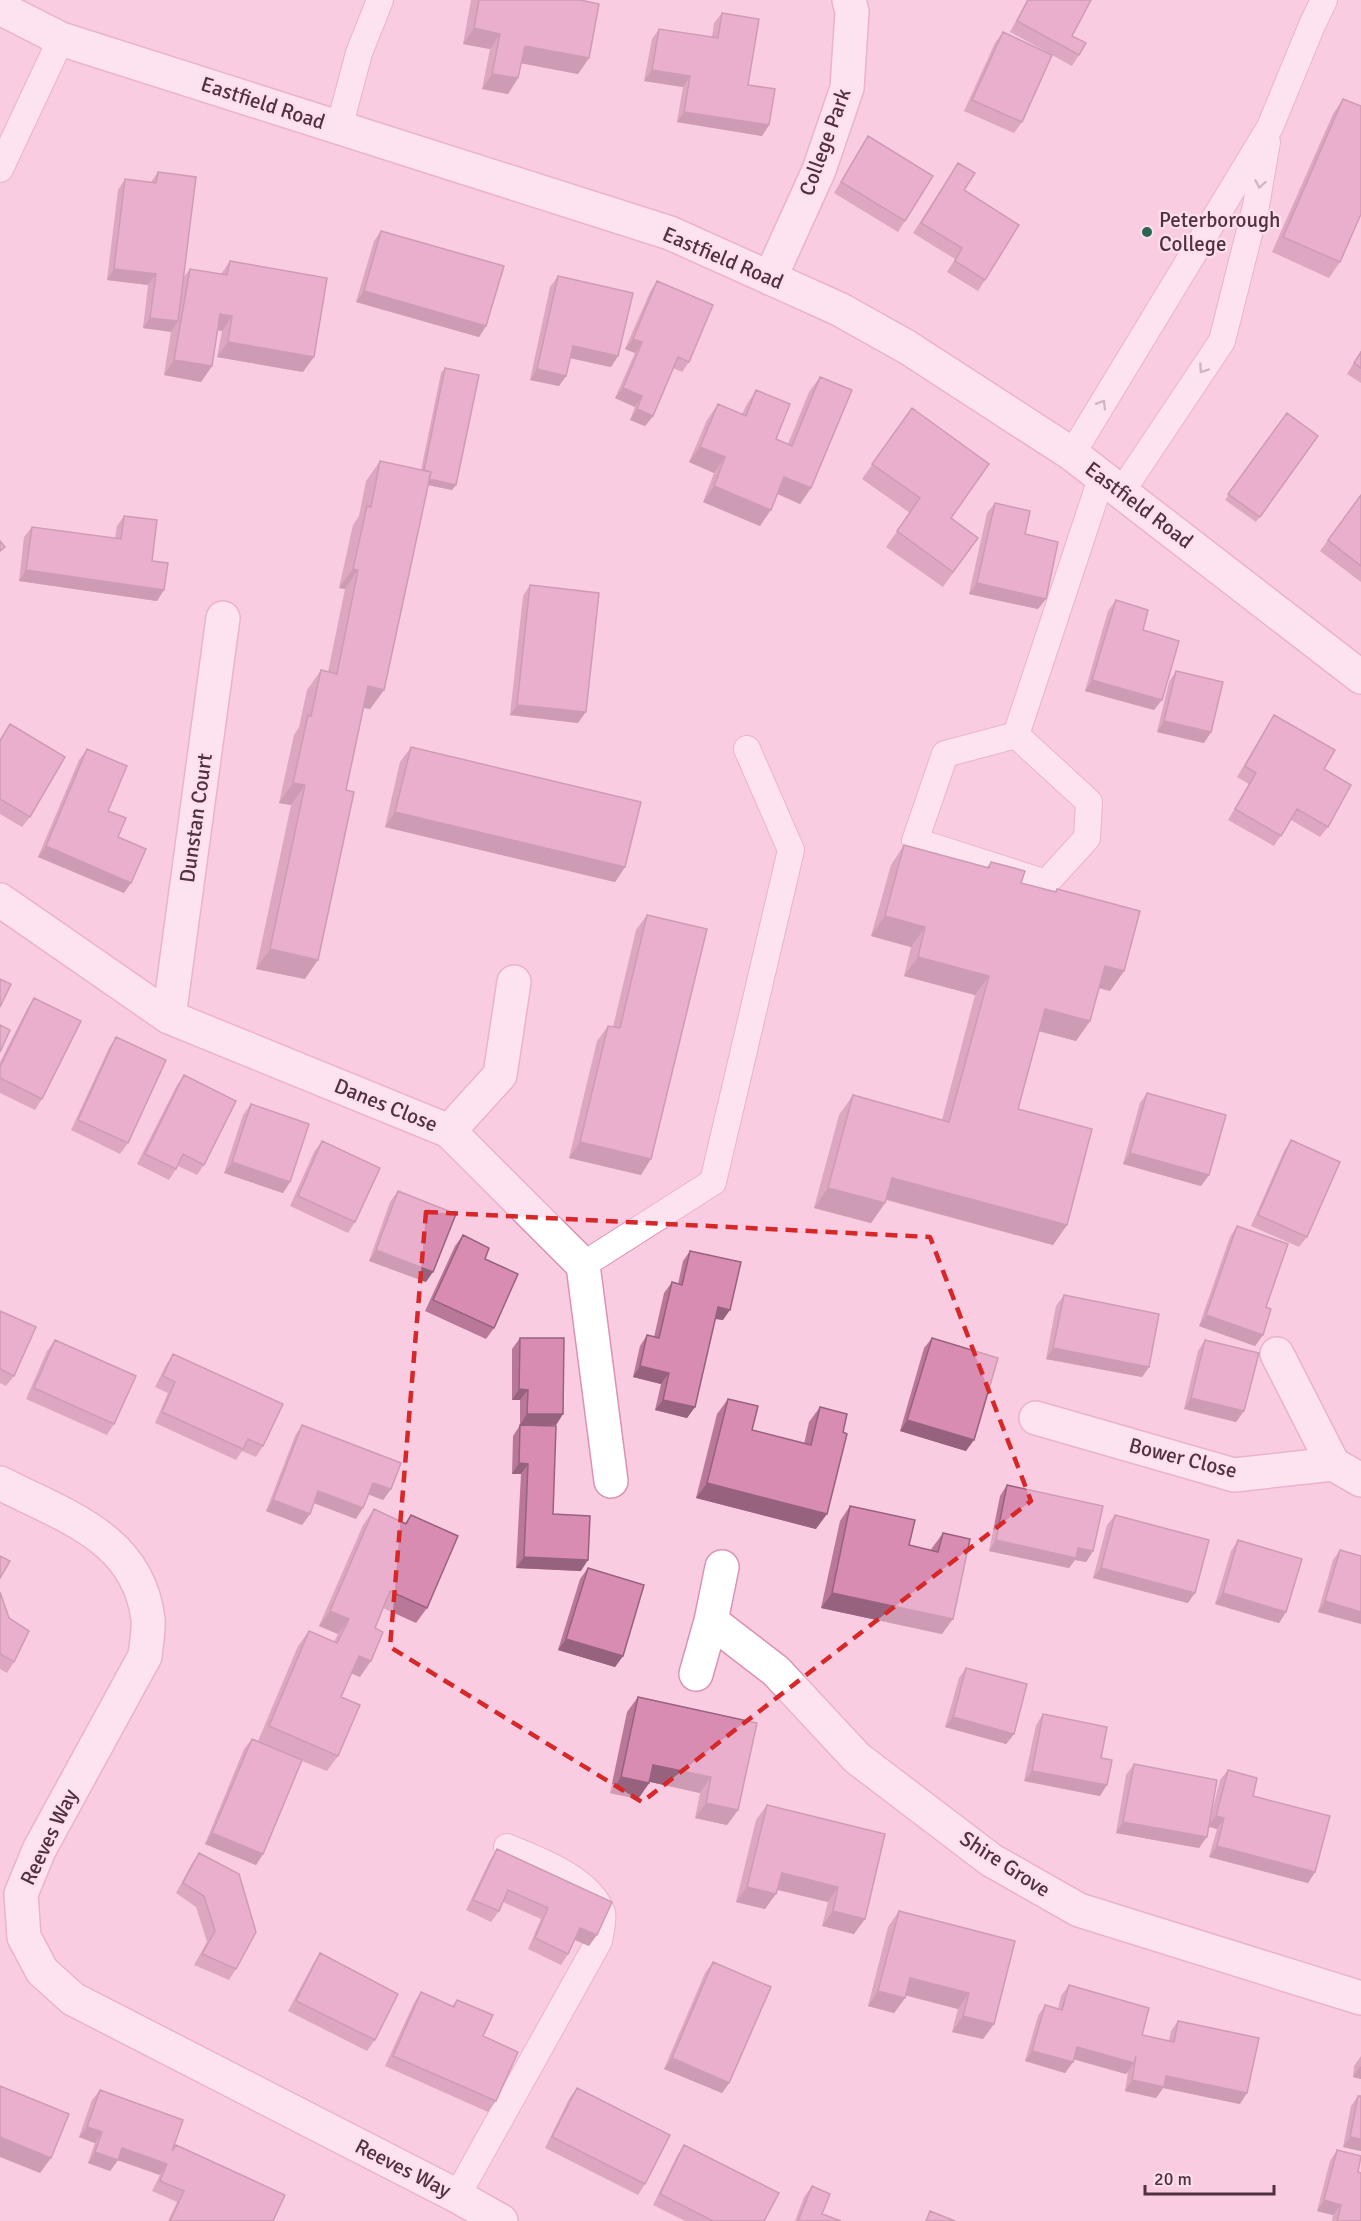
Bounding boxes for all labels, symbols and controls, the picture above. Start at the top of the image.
street label: Eastfield Road [198,71,328,135]
street label: College Park [794,84,857,199]
one-way arrow [1254,179,1267,189]
place label: Peterborough College [1159,207,1281,257]
street label: Eastfield Road [659,221,787,295]
marker: Peterborough College [1140,225,1154,239]
one-way arrow [1199,362,1210,373]
one-way arrow [1095,400,1107,410]
street label: Eastfield Road [1080,456,1198,554]
street label: Dunstan Court [174,752,218,884]
street label: Danes Close [331,1073,441,1137]
street label: Bower Close [1126,1432,1240,1484]
street label: Reeves Way [15,1784,84,1889]
street label: Shire Grove [955,1825,1055,1903]
street label: Reeves Way [351,2133,455,2203]
scale bar [1145,2158,1274,2196]
text: 20 m [1154,2168,1192,2190]

